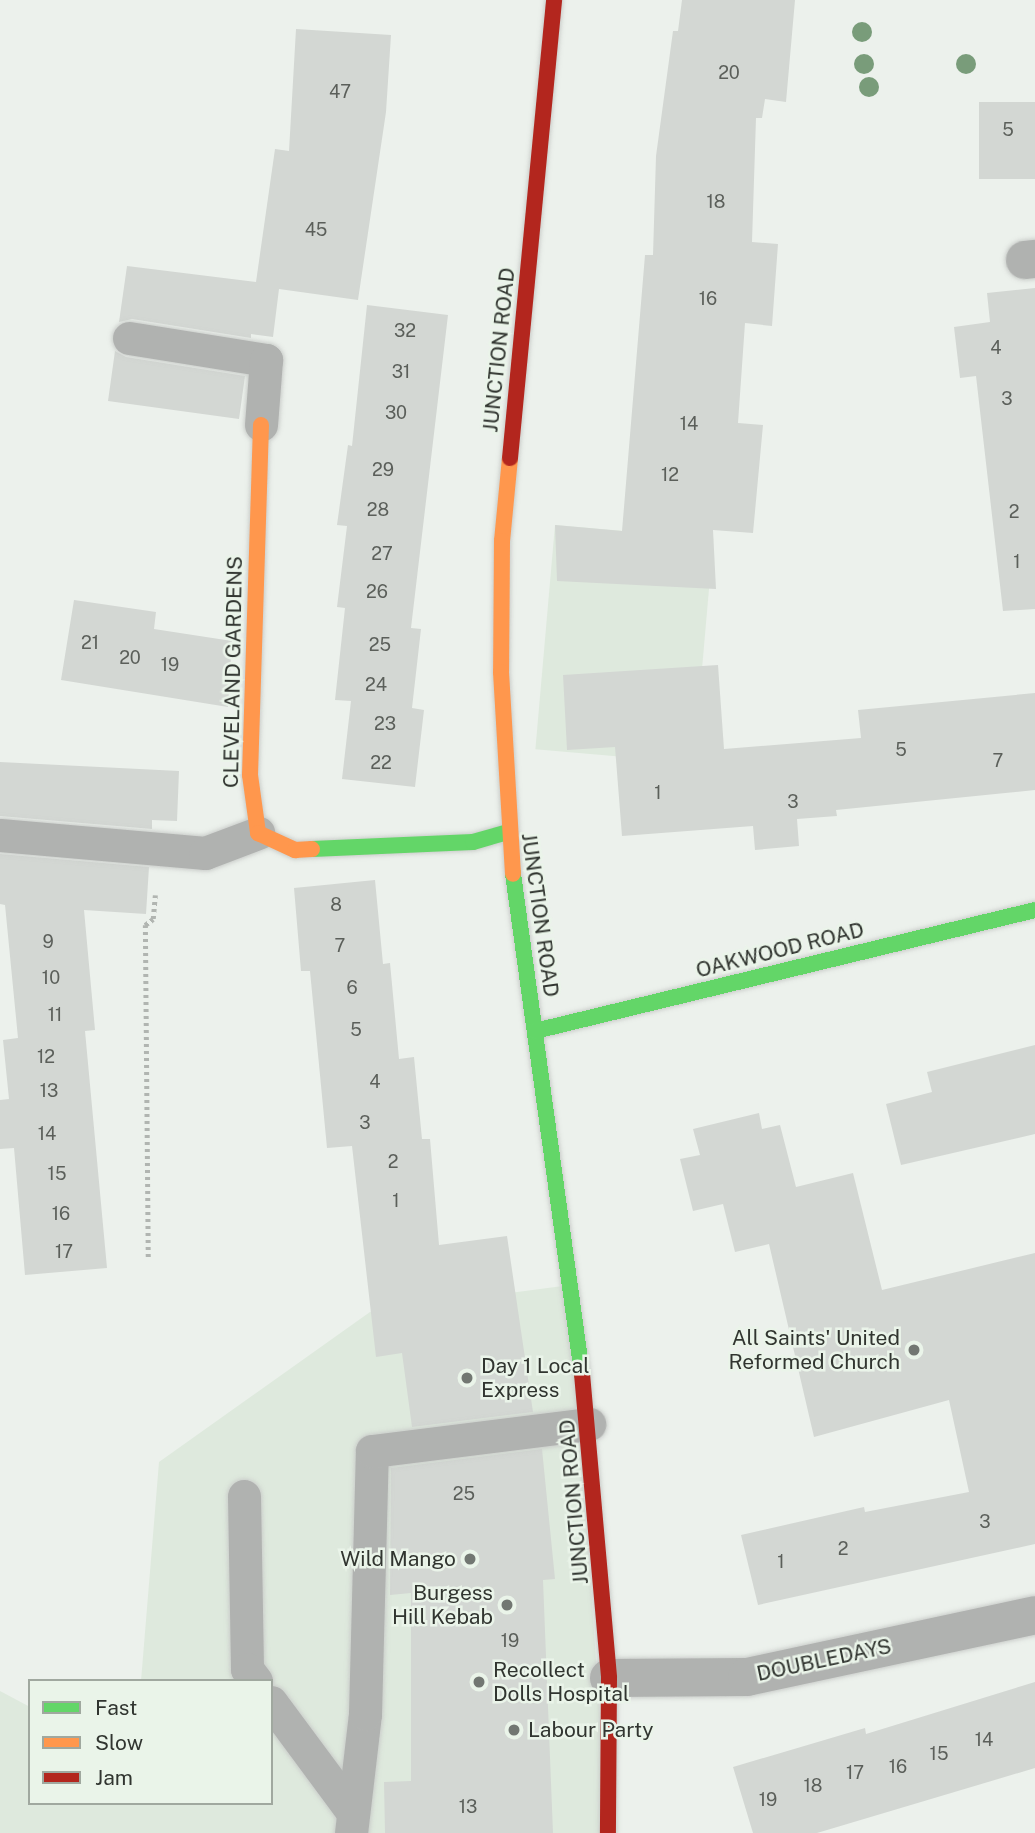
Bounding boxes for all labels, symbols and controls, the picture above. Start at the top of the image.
house number: 20 [718,62,740,84]
house number: 47 [329,81,351,103]
house number: 5 [1002,119,1014,141]
house number: 18 [707,191,725,213]
house number: 45 [305,219,327,241]
street label: JUNCTION ROAD [478,266,520,434]
house number: 16 [699,288,717,310]
house number: 32 [394,320,416,342]
house number: 4 [990,337,1002,359]
house number: 31 [392,361,410,383]
house number: 3 [1001,388,1013,410]
house number: 30 [385,402,407,424]
house number: 14 [680,413,698,435]
house number: 29 [372,459,394,481]
house number: 12 [661,464,679,486]
house number: 28 [367,499,389,521]
house number: 2 [1009,501,1019,523]
house number: 27 [371,543,393,565]
house number: 1 [1013,551,1021,573]
street label: CLEVELAND GARDENS [218,556,248,788]
house number: 26 [366,581,388,603]
house number: 21 [81,632,99,654]
house number: 25 [369,634,391,656]
house number: 20 [119,647,141,669]
house number: 19 [161,654,179,676]
house number: 24 [365,674,387,696]
house number: 23 [374,713,396,735]
house number: 5 [895,739,907,761]
house number: 7 [993,750,1003,772]
house number: 22 [370,752,392,774]
house number: 1 [654,782,662,804]
house number: 3 [787,791,799,813]
street label: JUNCTION ROAD [516,831,564,999]
house number: 8 [330,894,342,916]
street label: OAKWOOD ROAD [693,917,867,983]
house number: 9 [42,931,54,953]
house number: 7 [335,935,345,957]
house number: 10 [42,967,60,989]
house number: 6 [346,977,358,999]
house number: 11 [48,1004,62,1026]
house number: 5 [350,1019,362,1041]
house number: 12 [37,1046,55,1068]
house number: 4 [369,1071,381,1093]
house number: 13 [40,1080,58,1102]
house number: 3 [359,1112,371,1134]
house number: 14 [38,1123,56,1145]
house number: 2 [388,1151,398,1173]
house number: 15 [48,1163,66,1185]
house number: 1 [392,1190,400,1212]
house number: 16 [52,1203,70,1225]
house number: 17 [55,1241,73,1263]
place label: All Saints' United Reformed Church [728,1325,900,1375]
marker: All Saints' United Reformed Church [906,1342,922,1358]
place label: Day 1 Local Express [481,1353,590,1403]
marker: Day 1 Local Express [459,1370,475,1386]
street label: JUNCTION ROAD [554,1418,594,1586]
house number: 25 [453,1483,475,1505]
house number: 3 [979,1511,991,1533]
house number: 2 [838,1538,848,1560]
place label: Wild Mango [340,1546,456,1572]
marker: Wild Mango [462,1551,478,1567]
house number: 1 [777,1551,785,1573]
place label: Burgess Hill Kebab [392,1580,493,1630]
marker: Burgess Hill Kebab [499,1597,515,1613]
house number: 19 [501,1630,519,1652]
street label: DOUBLEDAYS [754,1633,894,1687]
place label: Recollect Dolls Hospital [493,1657,629,1707]
marker: Recollect Dolls Hospital [471,1674,487,1690]
legend [28,1679,273,1805]
text: Fast [95,1695,137,1720]
place label: Labour Party [528,1717,653,1743]
marker: Labour Party [506,1722,522,1738]
house number: 14 [975,1729,993,1751]
text: Slow [95,1730,143,1755]
house number: 15 [930,1743,948,1765]
house number: 16 [889,1756,907,1778]
house number: 17 [846,1762,864,1784]
text: Jam [95,1765,133,1790]
house number: 18 [804,1775,822,1797]
house number: 19 [759,1789,777,1811]
house number: 13 [459,1796,477,1818]

